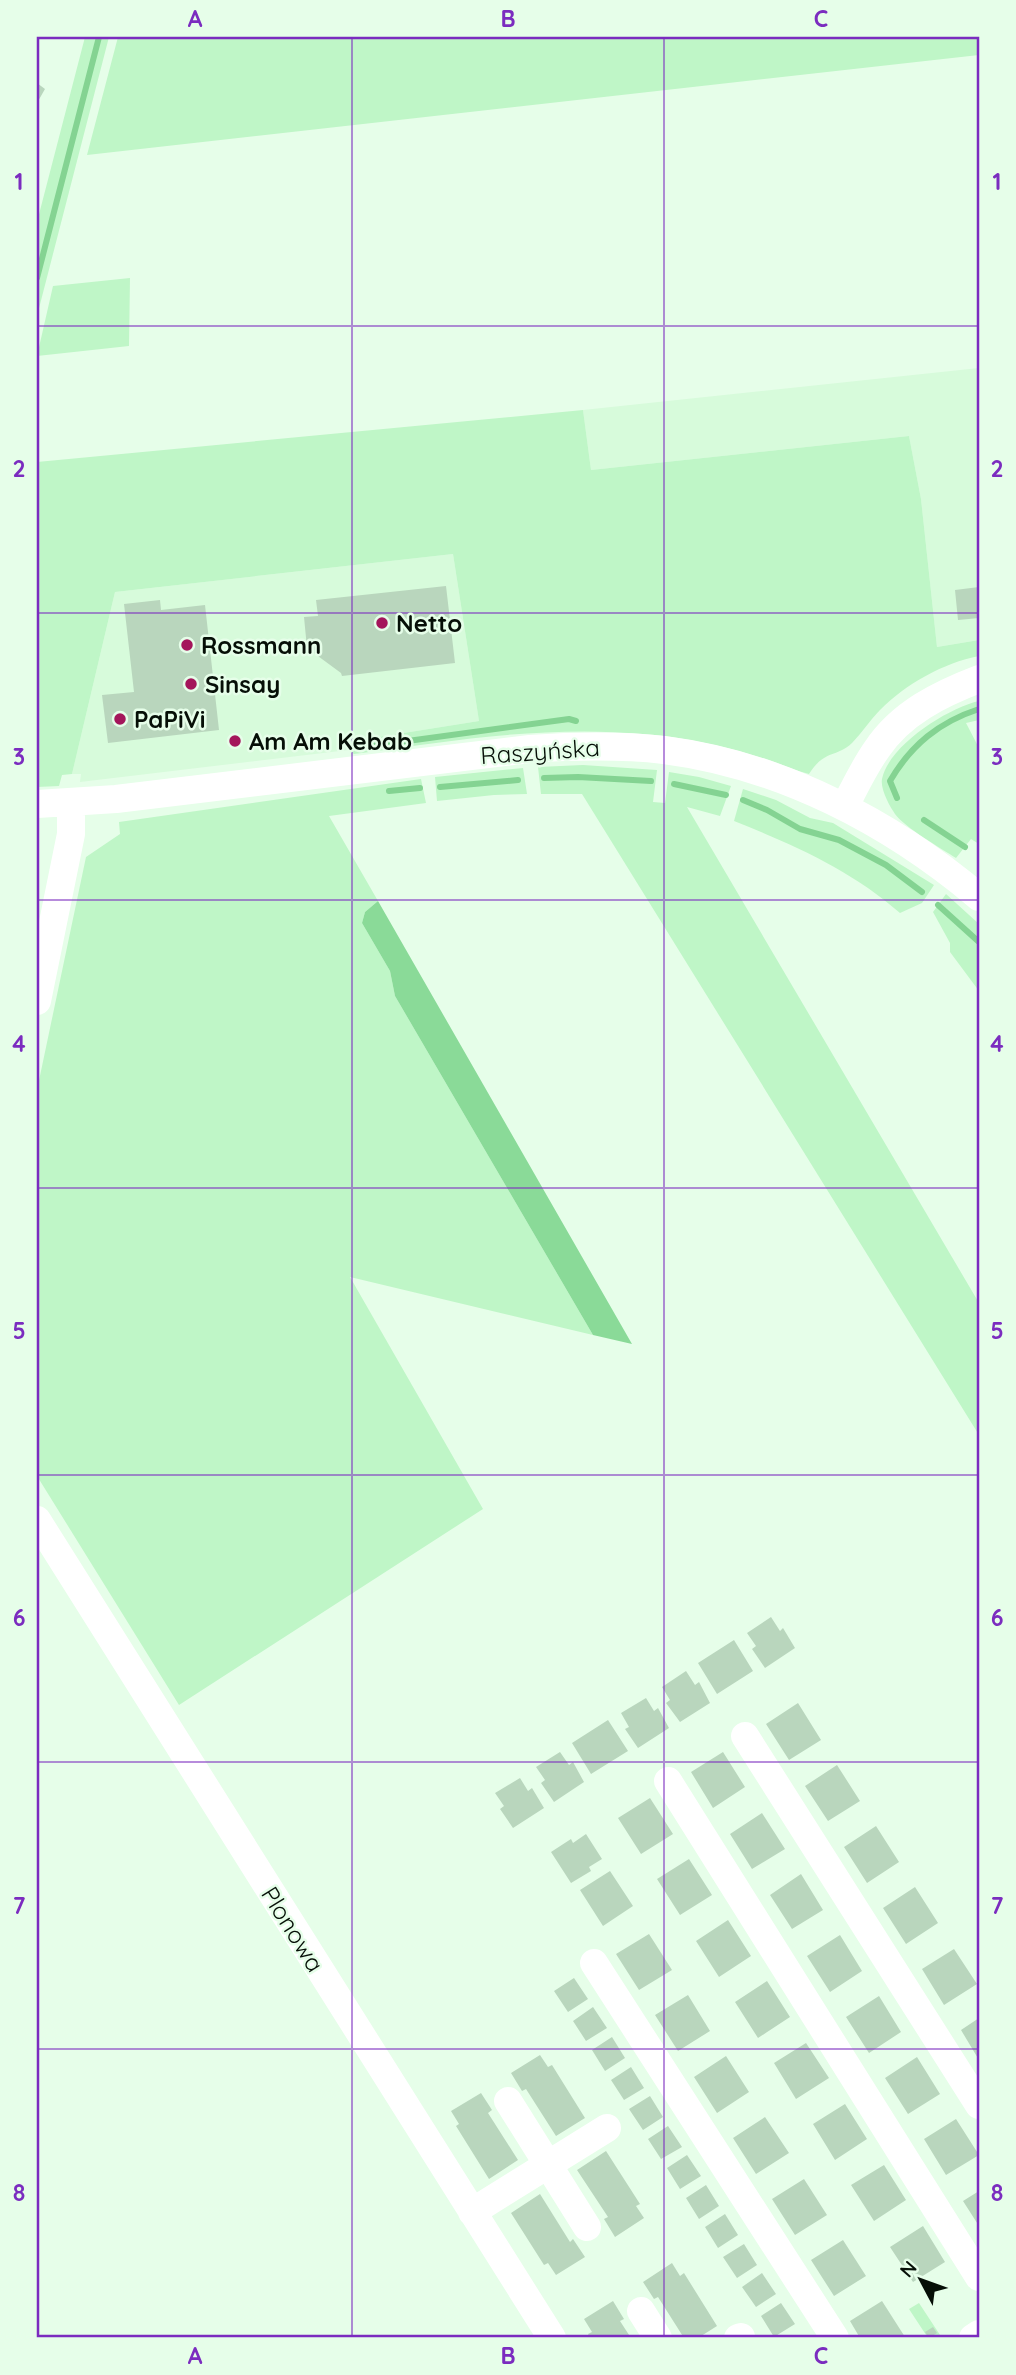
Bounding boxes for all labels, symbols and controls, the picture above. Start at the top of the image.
text: A [188,4,203,33]
text: B [500,4,516,33]
text: C [814,4,828,33]
text: 1 [15,167,23,196]
text: 1 [993,167,1001,196]
text: 2 [12,454,26,483]
text: 2 [990,454,1004,483]
place label: Netto [396,608,462,638]
marker: Netto [374,615,390,631]
place label: Rossmann [201,630,321,660]
marker: Rossmann [179,637,195,653]
place label: Sinsay [205,669,280,699]
marker: Sinsay [183,676,199,692]
place label: PaPiVi [134,704,206,734]
marker: PaPiVi [112,711,128,727]
place label: Am Am Kebab [249,726,412,756]
street label: Raszyńska [479,732,601,770]
marker: Am Am Kebab [227,733,243,749]
text: 3 [13,742,25,771]
text: 3 [991,742,1003,771]
text: 4 [12,1029,26,1058]
text: 4 [990,1029,1004,1058]
text: 5 [12,1316,26,1345]
text: 5 [990,1316,1004,1345]
text: 6 [13,1603,25,1632]
text: 6 [991,1603,1003,1632]
street label: Plonowa [255,1881,331,1977]
text: 7 [13,1891,26,1920]
text: 7 [991,1891,1004,1920]
text: 8 [13,2178,25,2207]
text: 8 [991,2178,1003,2207]
north arrow [886,2246,956,2316]
text: N [895,2256,922,2282]
text: A [188,2341,203,2370]
text: B [500,2341,516,2370]
text: C [814,2341,828,2370]

